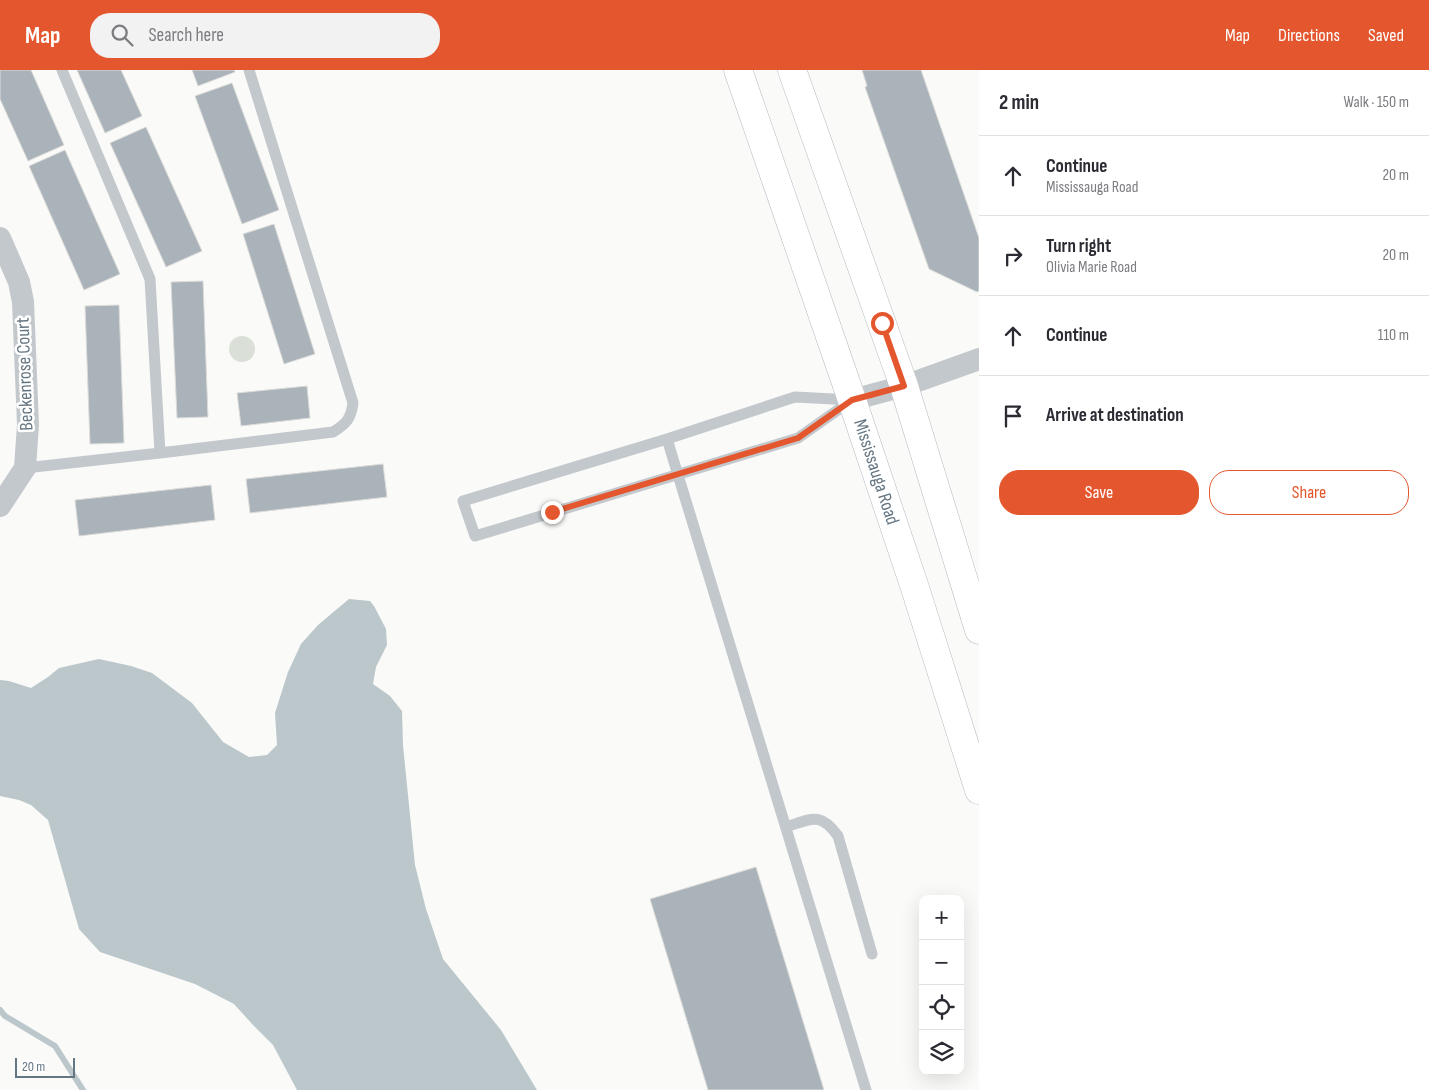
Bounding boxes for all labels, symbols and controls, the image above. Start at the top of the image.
search box [90,13,440,58]
text: Map [25,21,60,50]
icon: search [108,21,136,49]
text: Search here [148,24,224,47]
text: Map [1225,25,1250,46]
text: Directions [1278,25,1340,46]
text: Saved [1368,25,1404,46]
text: 2 min [999,90,1039,115]
text: Walk · 150 m [1344,93,1409,112]
text: Continue [1046,155,1107,178]
icon: ahead [999,162,1027,190]
text: 20 m [1382,166,1409,185]
text: Mississauga Road [1046,178,1138,197]
text: Turn right [1046,235,1111,258]
icon: right [999,242,1027,270]
text: 20 m [1382,246,1409,265]
text: Olivia Marie Road [1046,258,1137,277]
route start [871,312,894,335]
street label: Beckenrose Court [12,317,38,431]
icon: ahead [999,322,1027,350]
text: Continue [1046,324,1107,347]
text: 110 m [1378,326,1409,345]
icon: arrive [999,402,1027,430]
text: Arrive at destination [1046,404,1184,427]
street label: Mississauga Road [848,416,904,528]
button: Save [999,470,1199,515]
button: Share [1209,470,1409,515]
route end [541,501,564,524]
map controls [919,895,964,1075]
button: + [919,895,964,940]
button: − [919,940,964,985]
button: locate [919,985,964,1030]
button: layers [919,1030,964,1075]
scale bar [15,1055,75,1078]
text: 20 m [22,1058,45,1075]

